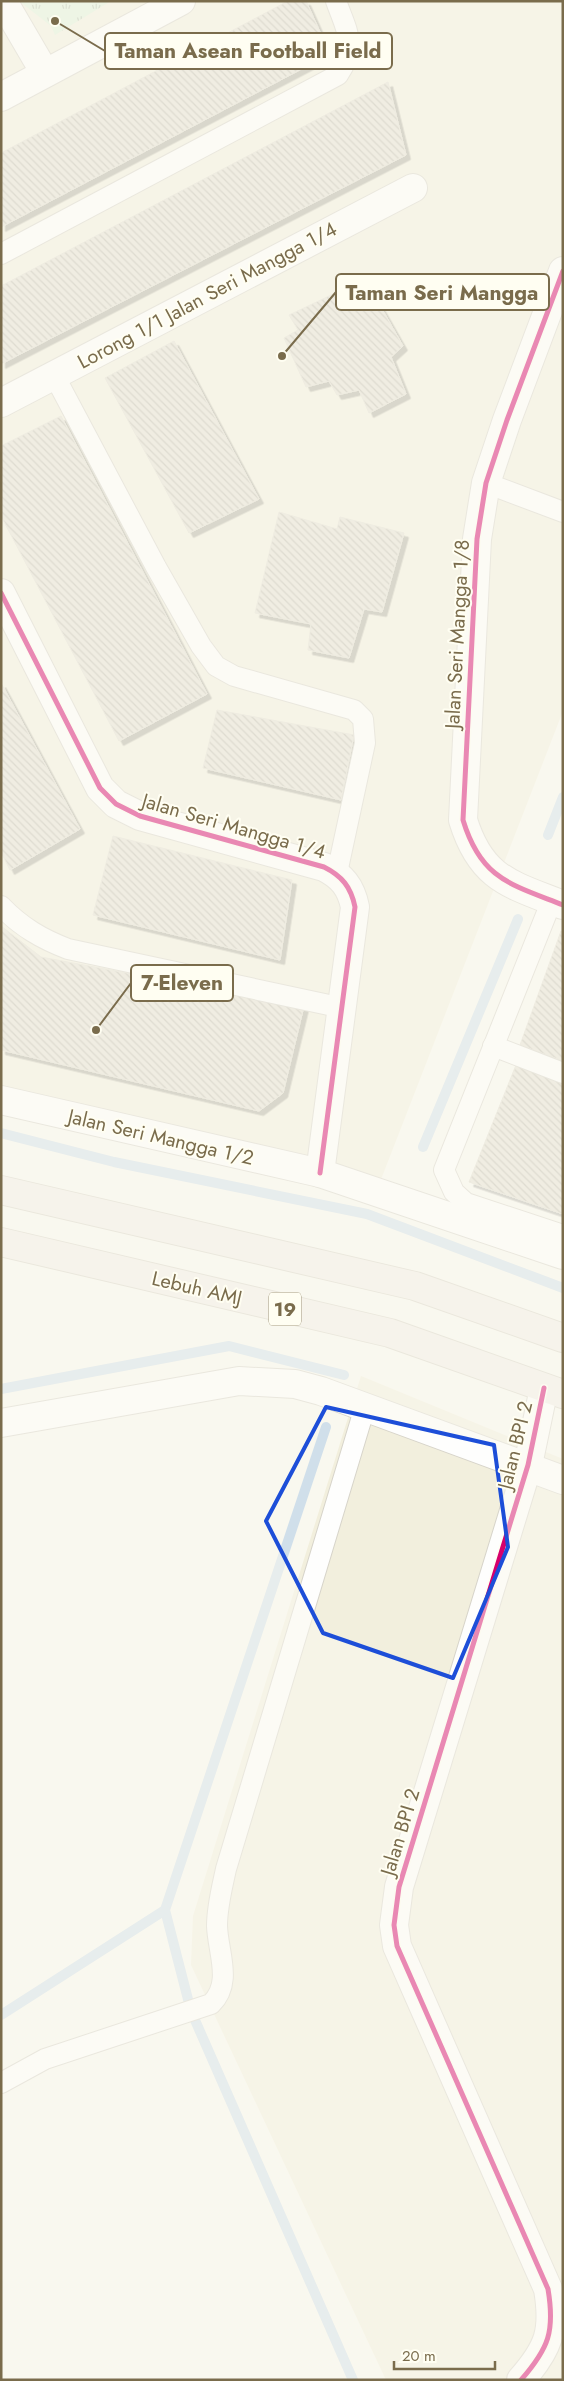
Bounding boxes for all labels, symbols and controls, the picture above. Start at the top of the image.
callout: Taman Asean Football Field [105,33,392,69]
text: Taman Asean Football Field [114,36,382,66]
street label: Lorong 1/1 Jalan Seri Mangga 1/4 [73,214,342,376]
callout: Taman Seri Mangga [336,274,549,310]
text: Taman Seri Mangga [346,278,538,308]
street label: Jalan Seri Mangga 1/8 [438,539,477,732]
street label: Jalan Seri Mangga 1/4 [136,786,330,867]
callout: 7-Eleven [131,965,233,1001]
text: 7-Eleven [141,968,223,998]
street label: Jalan Seri Mangga 1/2 [62,1101,257,1173]
street label: Lebuh AMJ [149,1264,245,1313]
road number: 19 [269,1292,301,1326]
street label: Jalan BPI 2 [490,1398,540,1495]
street label: Jalan BPI 2 [373,1785,427,1882]
scale bar [394,2338,495,2370]
text: 20 m [402,2345,436,2367]

